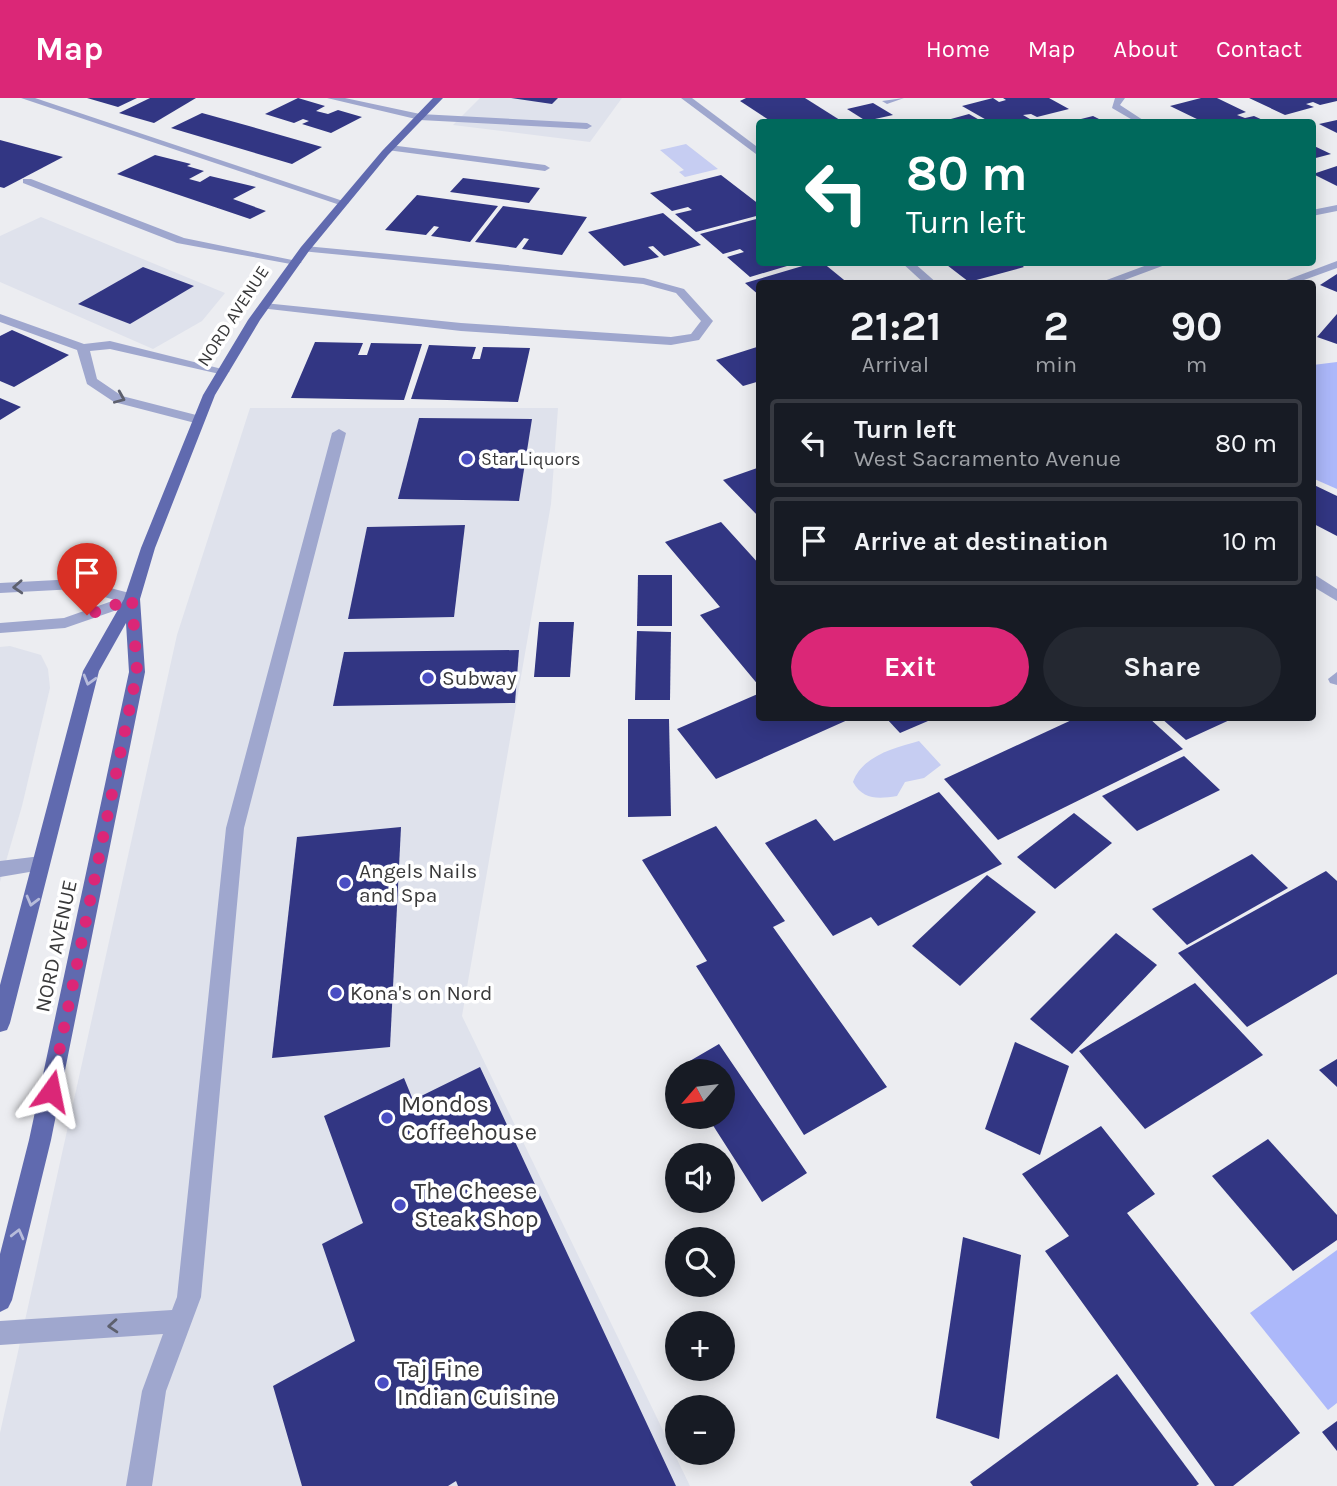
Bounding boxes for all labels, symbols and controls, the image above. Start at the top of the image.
text: Map [35,30,103,68]
text: Home [926,35,990,63]
text: Map [1028,35,1075,63]
text: About [1113,35,1178,63]
text: Contact [1216,35,1302,63]
text: 80 m [906,145,1028,202]
icon: left [791,147,882,238]
text: Turn left [906,204,1026,241]
street label: NORD AVENUE [192,262,274,370]
text: 21:21 [849,301,941,351]
text: 2 [1043,301,1069,351]
text: 90 [1170,301,1223,351]
text: Arrival [862,351,929,378]
text: min [1035,351,1077,378]
text: m [1186,351,1207,378]
one-way arrow [113,389,125,403]
text: Turn left [854,414,956,445]
icon: left [795,424,833,462]
text: 80 m [1215,428,1277,459]
text: West Sacramento Avenue [854,445,1121,472]
place label: Star Liquors [481,448,580,470]
marker: Star Liquors [459,451,475,467]
icon: arrive [795,522,833,560]
text: Arrive at destination [854,526,1108,557]
text: 10 m [1222,526,1277,557]
pin [57,543,117,615]
icon: arrive [68,554,106,592]
one-way arrow [12,580,23,595]
button: Exit [791,627,1029,707]
button: Share [1043,627,1281,707]
place label: Subway [442,666,517,690]
marker: Subway [420,670,436,686]
one-way arrow [82,674,97,686]
place label: Angels Nails and Spa [359,859,477,907]
marker: Angels Nails and Spa [337,875,353,891]
street label: NORD AVENUE [30,878,82,1014]
one-way arrow [26,894,40,906]
place label: Kona's on Nord [350,981,492,1005]
marker: Kona's on Nord [328,985,344,1001]
position arrow [14,1054,88,1128]
north arrow [665,1059,735,1129]
map controls [665,1059,735,1465]
place label: Mondos Coffeehouse [401,1090,537,1146]
marker: Mondos Coffeehouse [379,1110,395,1126]
button: sound [665,1143,735,1213]
place label: The Cheese Steak Shop [414,1177,538,1233]
marker: The Cheese Steak Shop [392,1197,408,1213]
button: search [665,1227,735,1297]
one-way arrow [9,1228,24,1240]
button: + [665,1311,735,1381]
one-way arrow [107,1318,118,1333]
place label: Taj Fine Indian Cuisine [397,1355,556,1411]
marker: Taj Fine Indian Cuisine [375,1375,391,1391]
button: − [665,1395,735,1465]

